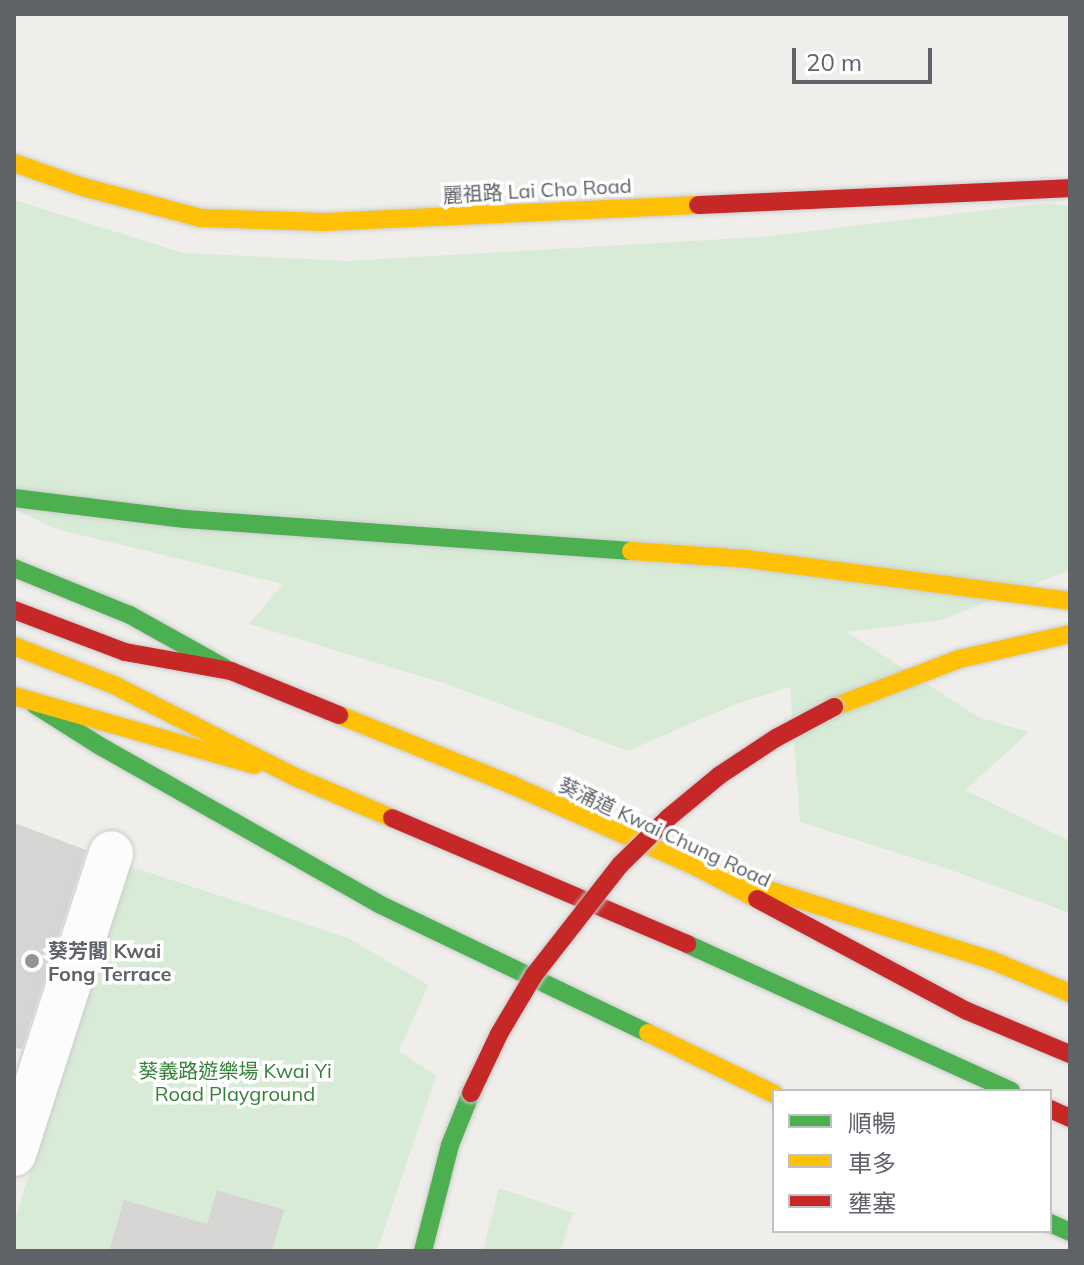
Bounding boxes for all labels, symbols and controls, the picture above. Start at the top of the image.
scale bar [796,32,936,82]
text: 20 m [806,47,862,77]
street label: 麗祖路 Lai Cho Road [442,173,632,207]
street label: 葵涌道 Kwai Chung Road [555,772,775,892]
place label: 葵芳閣 Kwai Fong Terrace [48,938,172,985]
marker: 葵芳閣 Kwai Fong Terrace [23,952,41,970]
park label: 葵義路遊樂場 Kwai Yi Road Playground [138,1058,332,1105]
legend [772,1089,1052,1233]
text: 順暢 [848,1108,896,1138]
text: 車多 [848,1148,896,1178]
text: 壅塞 [848,1188,896,1218]

